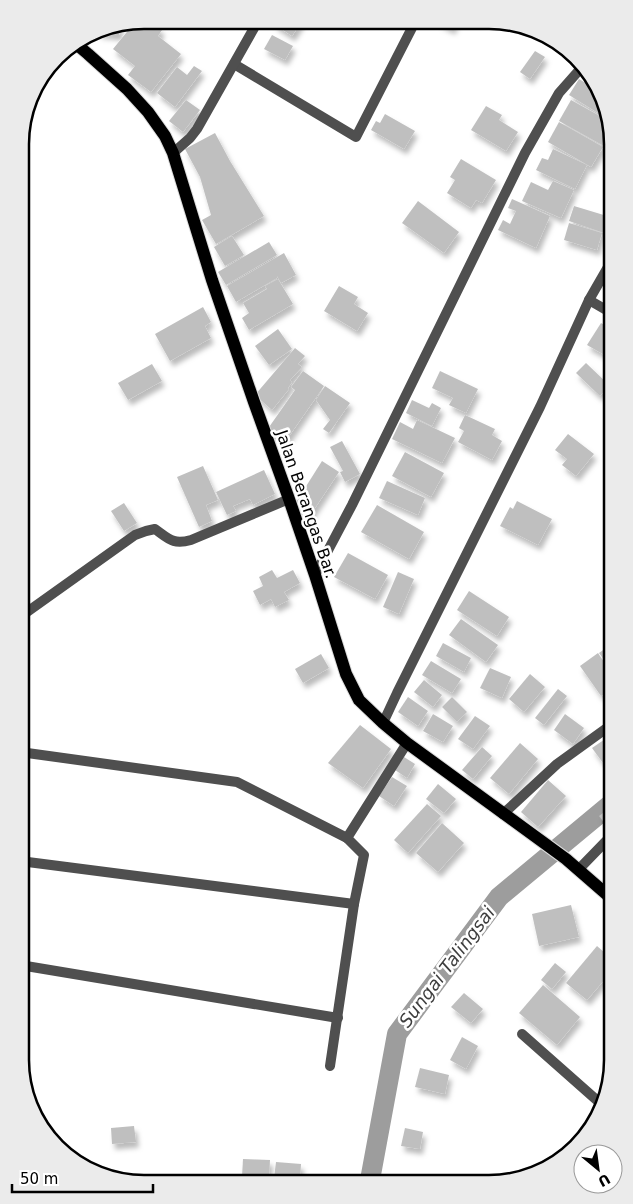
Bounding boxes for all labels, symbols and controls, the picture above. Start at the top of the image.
street label: Jalan Berangas Bar. [272,427,341,581]
water label: Sungai Talingsai [394,902,499,1031]
north arrow [573,1144,623,1194]
scale bar [12,1162,154,1194]
text: 50 m [20,1170,58,1188]
text: U [595,1171,613,1190]

